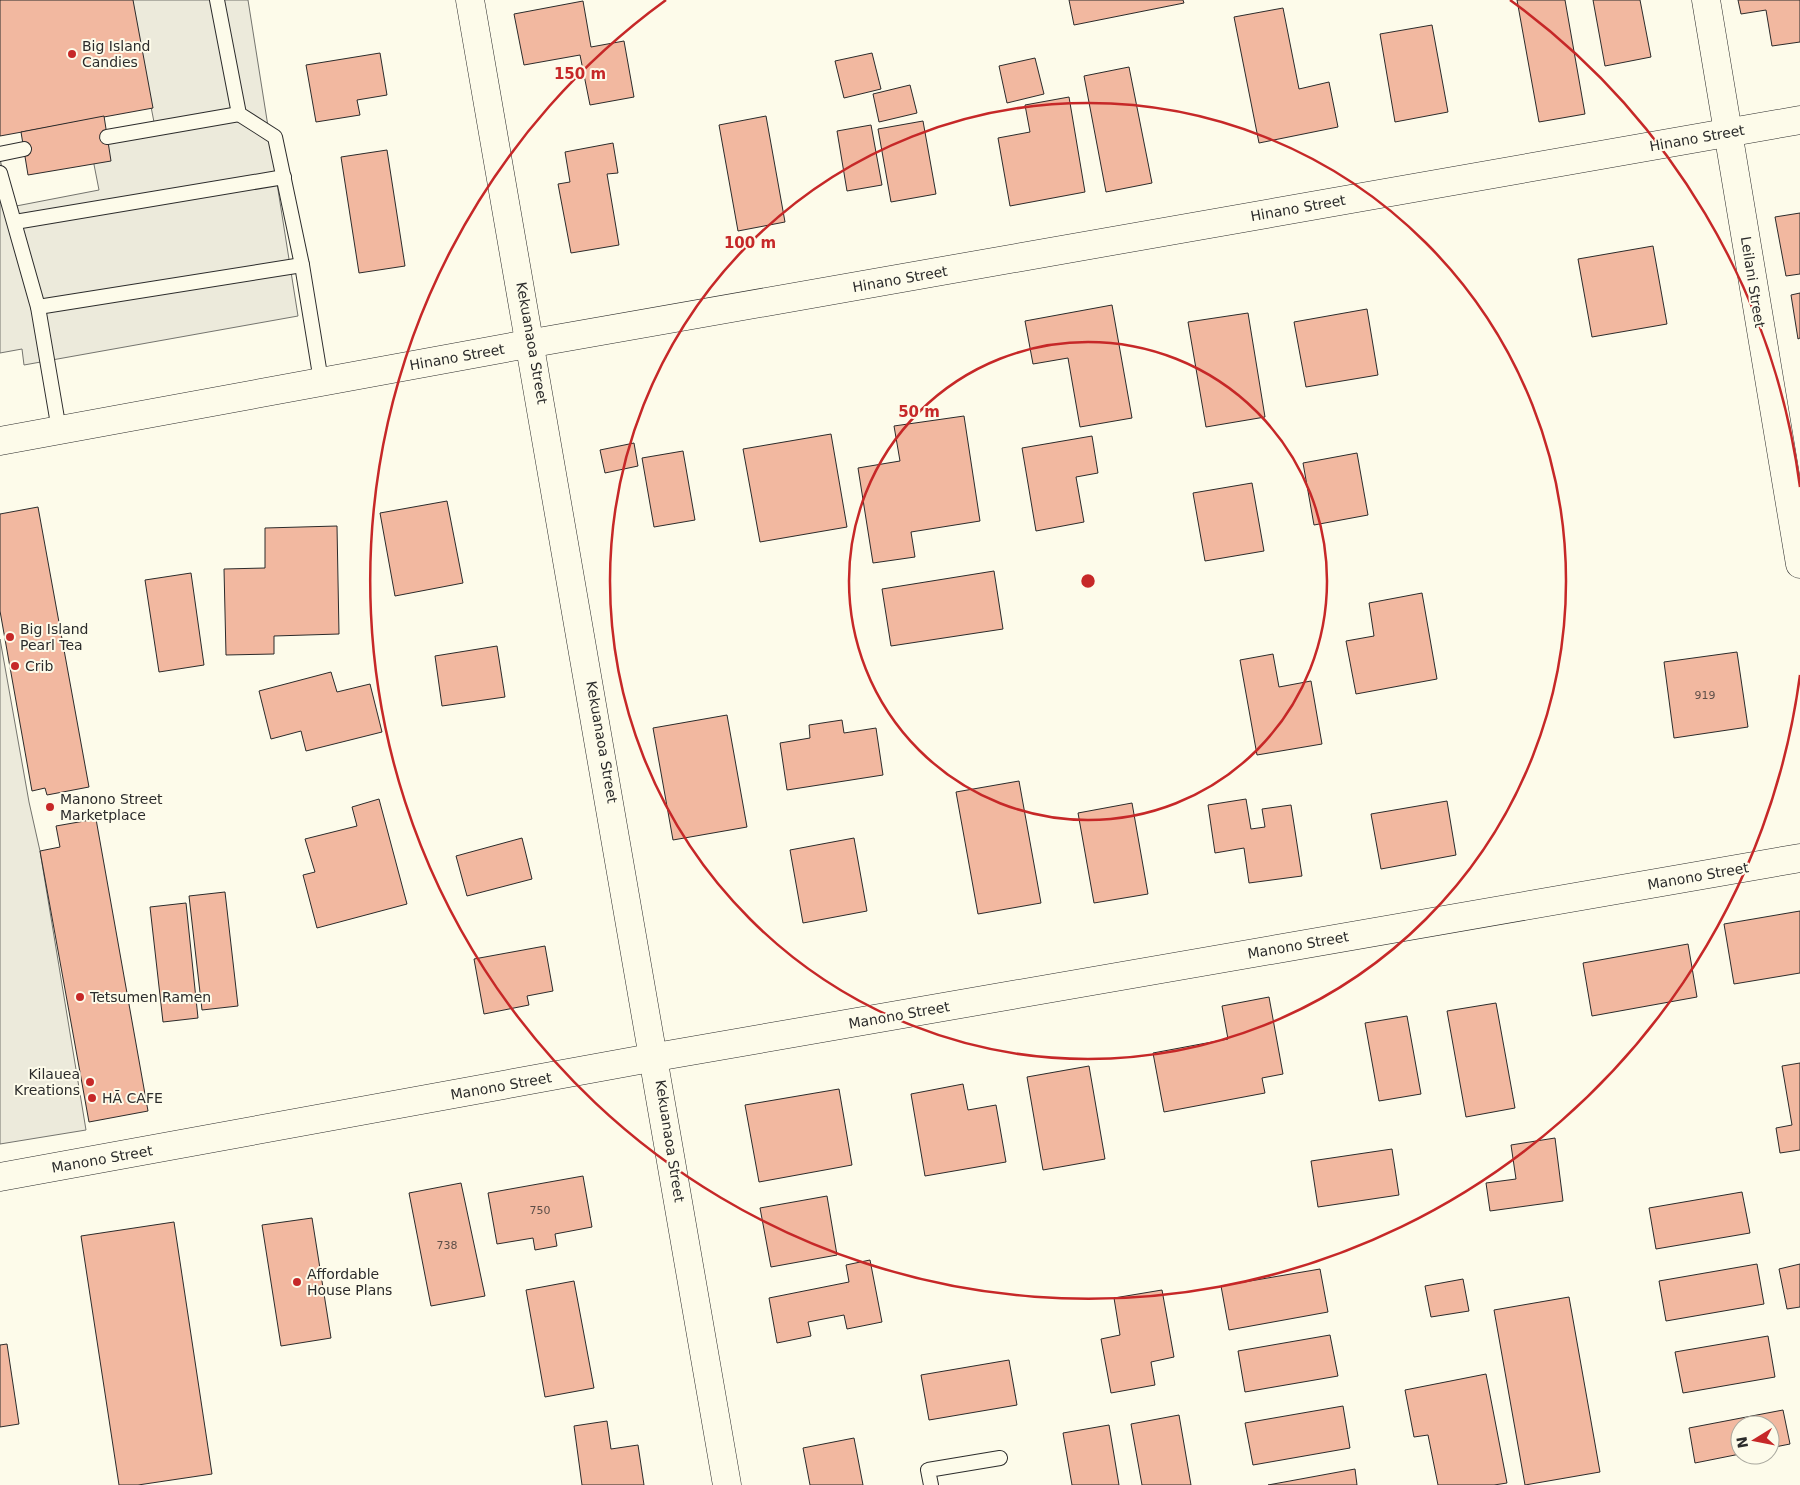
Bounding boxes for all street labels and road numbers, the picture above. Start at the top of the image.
street label: Hinano Street [1648,122,1746,154]
street label: Hinano Street [1249,192,1347,224]
street label: Leilani Street [1738,235,1768,329]
street label: Hinano Street [851,263,949,295]
street label: Kekuanaoa Street [513,281,551,406]
street label: Hinano Street [408,341,506,373]
street label: Kekuanaoa Street [583,680,621,805]
street label: Manono Street [1646,859,1750,893]
street label: Manono Street [1246,928,1350,962]
street label: Manono Street [847,998,951,1032]
street label: Manono Street [449,1069,553,1103]
street label: Kekuanaoa Street [652,1079,688,1204]
street label: Manono Street [50,1142,154,1176]

